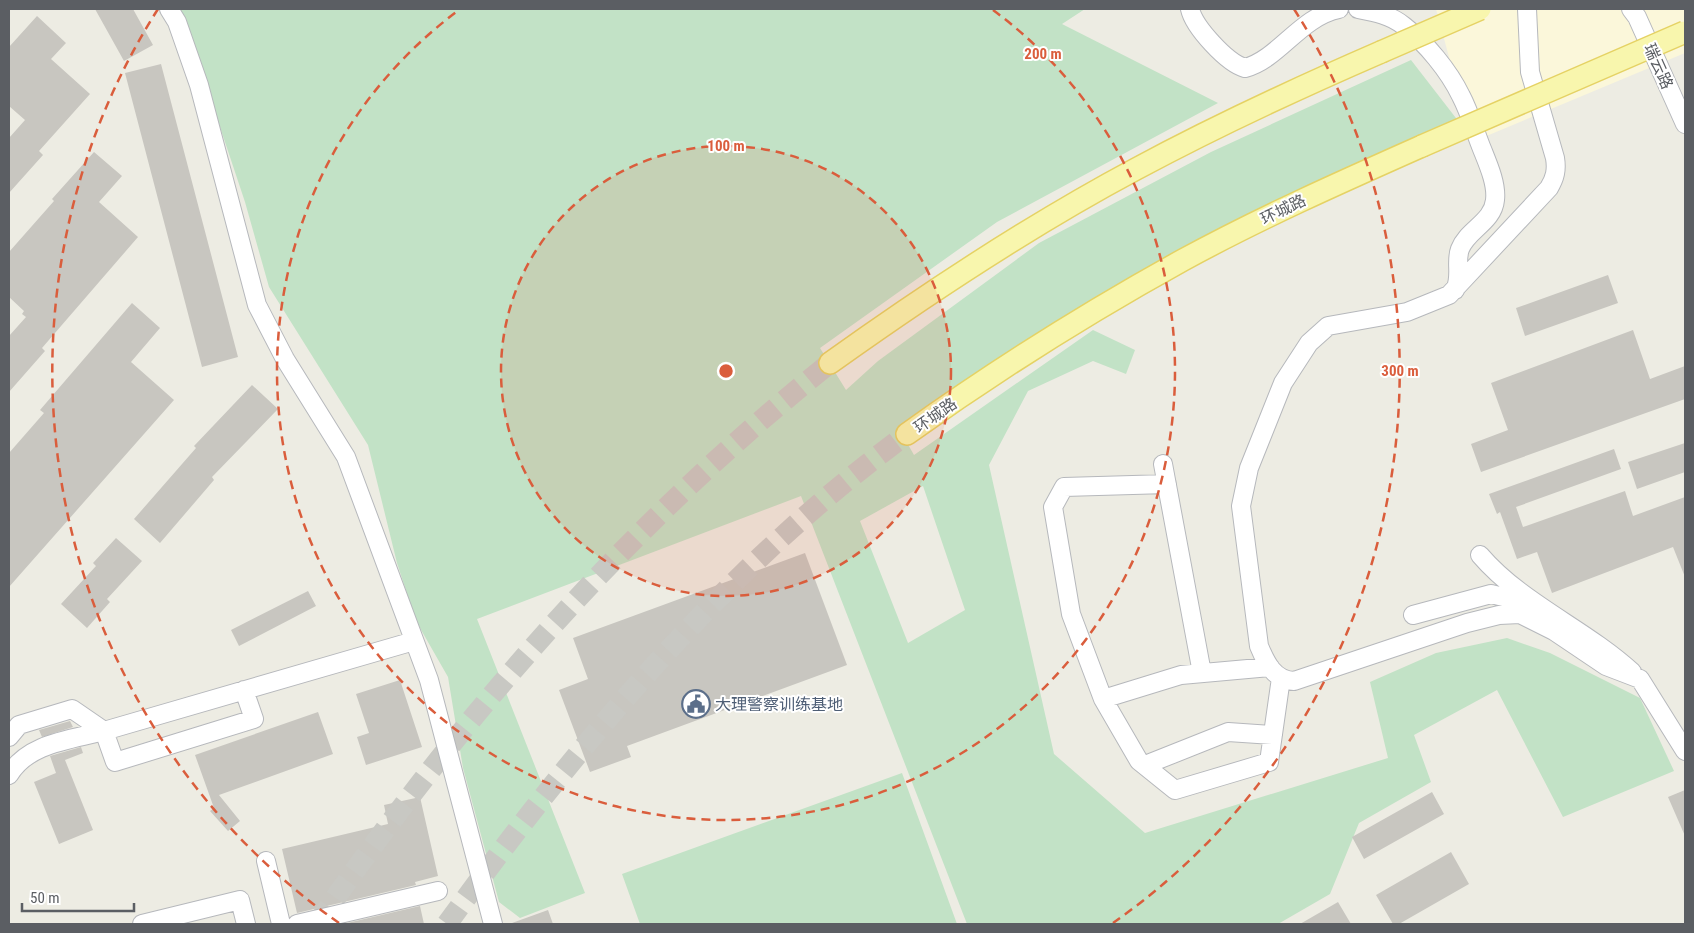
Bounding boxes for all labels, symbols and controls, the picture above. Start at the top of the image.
street label: 瑞云路 [1640,40,1677,92]
text: 200 m [1024,45,1062,63]
text: 100 m [707,137,745,155]
street label: 环城路 [1257,190,1309,229]
centre of rings [717,362,735,380]
text: 300 m [1381,362,1419,380]
street label: 环城路 [910,394,960,437]
public building icon: 大理警察训练基地 [681,689,711,719]
place label: 大理警察训练基地 [715,695,843,714]
scale bar [22,880,135,912]
text: 50 m [30,889,60,907]

